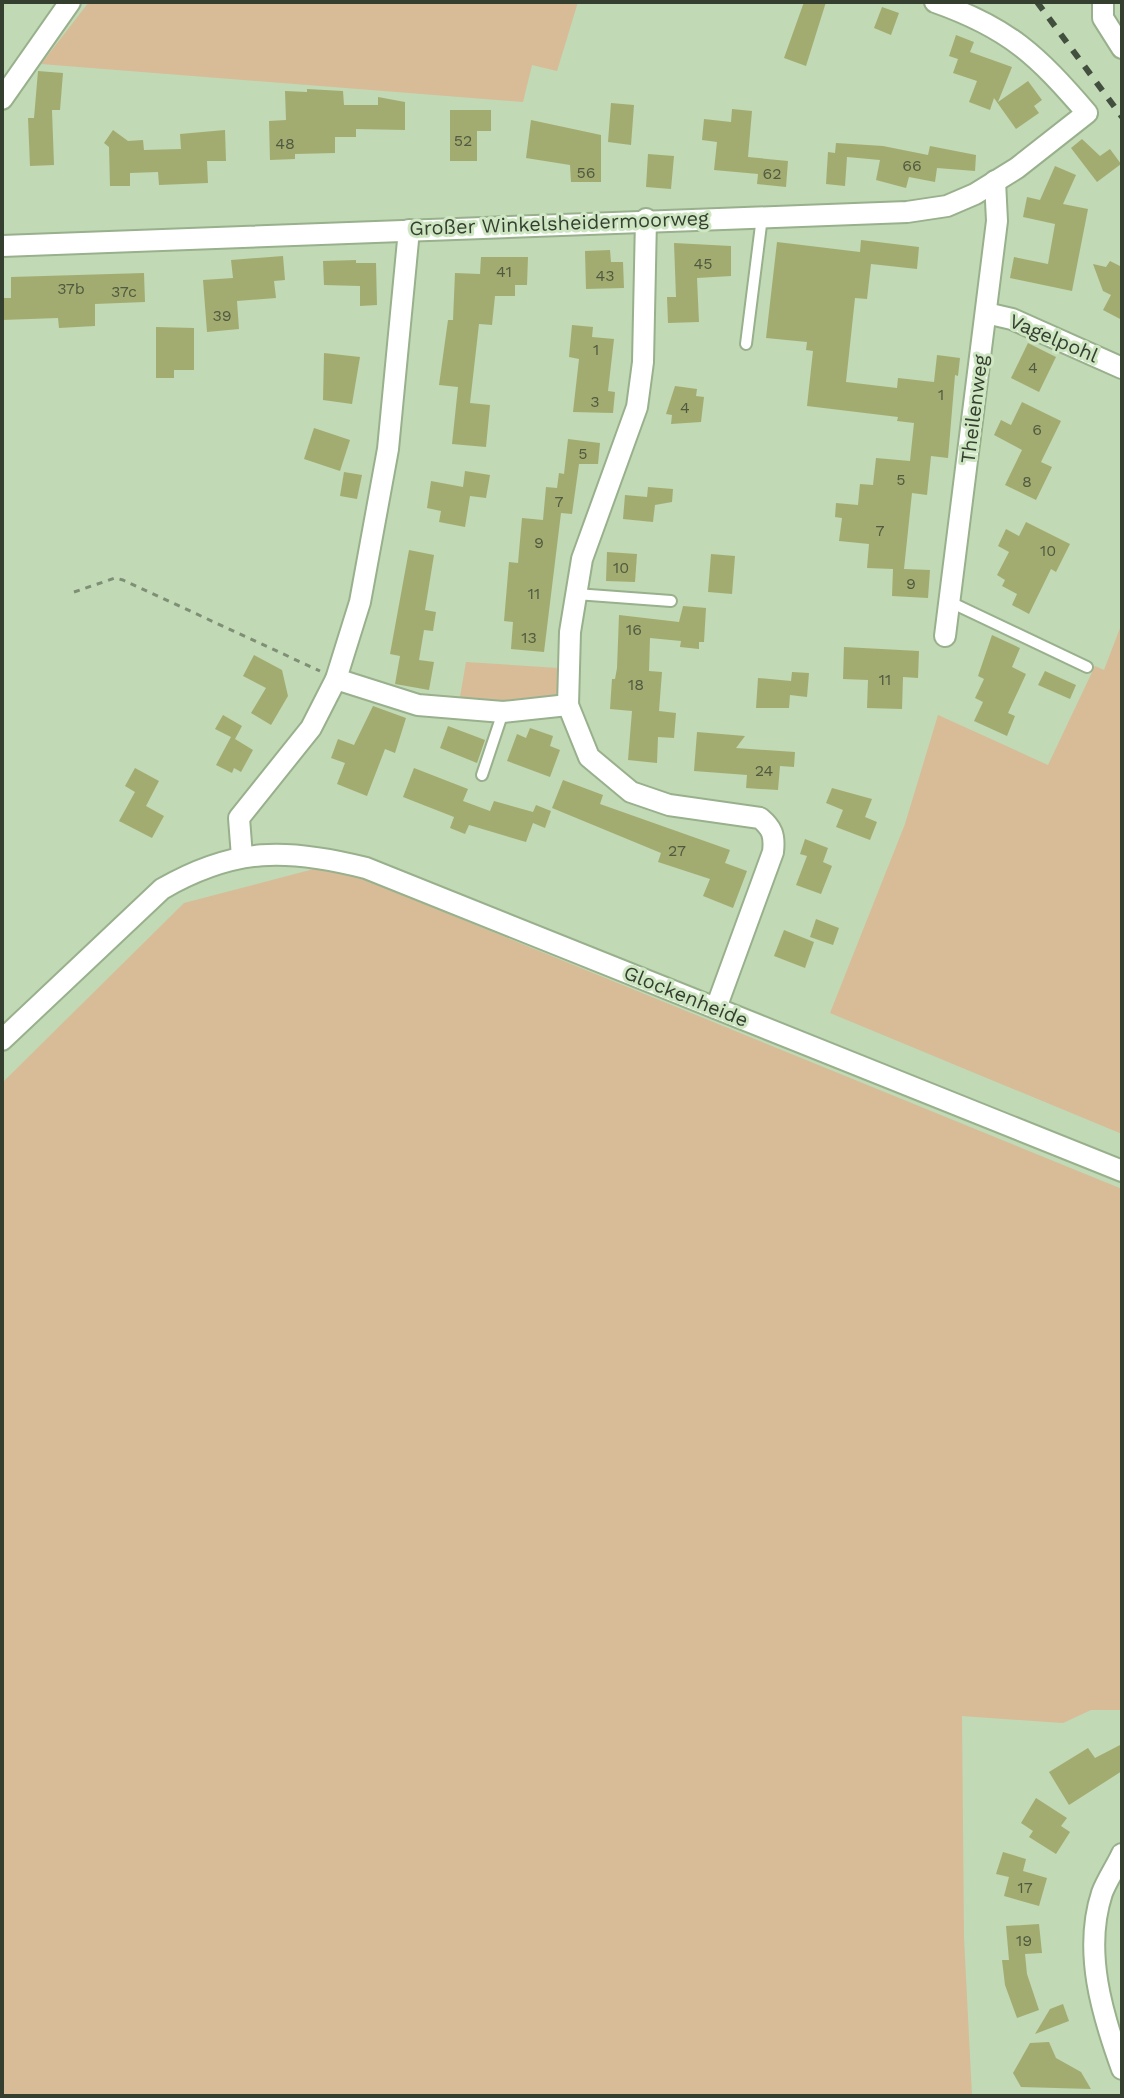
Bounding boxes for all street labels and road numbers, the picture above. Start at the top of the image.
street label: Großer Winkelsheidermoorweg [409,206,709,240]
street label: Vagelpohl [1006,309,1102,367]
street label: Theilenweg [955,353,993,465]
street label: Glockenheide [620,960,752,1032]

